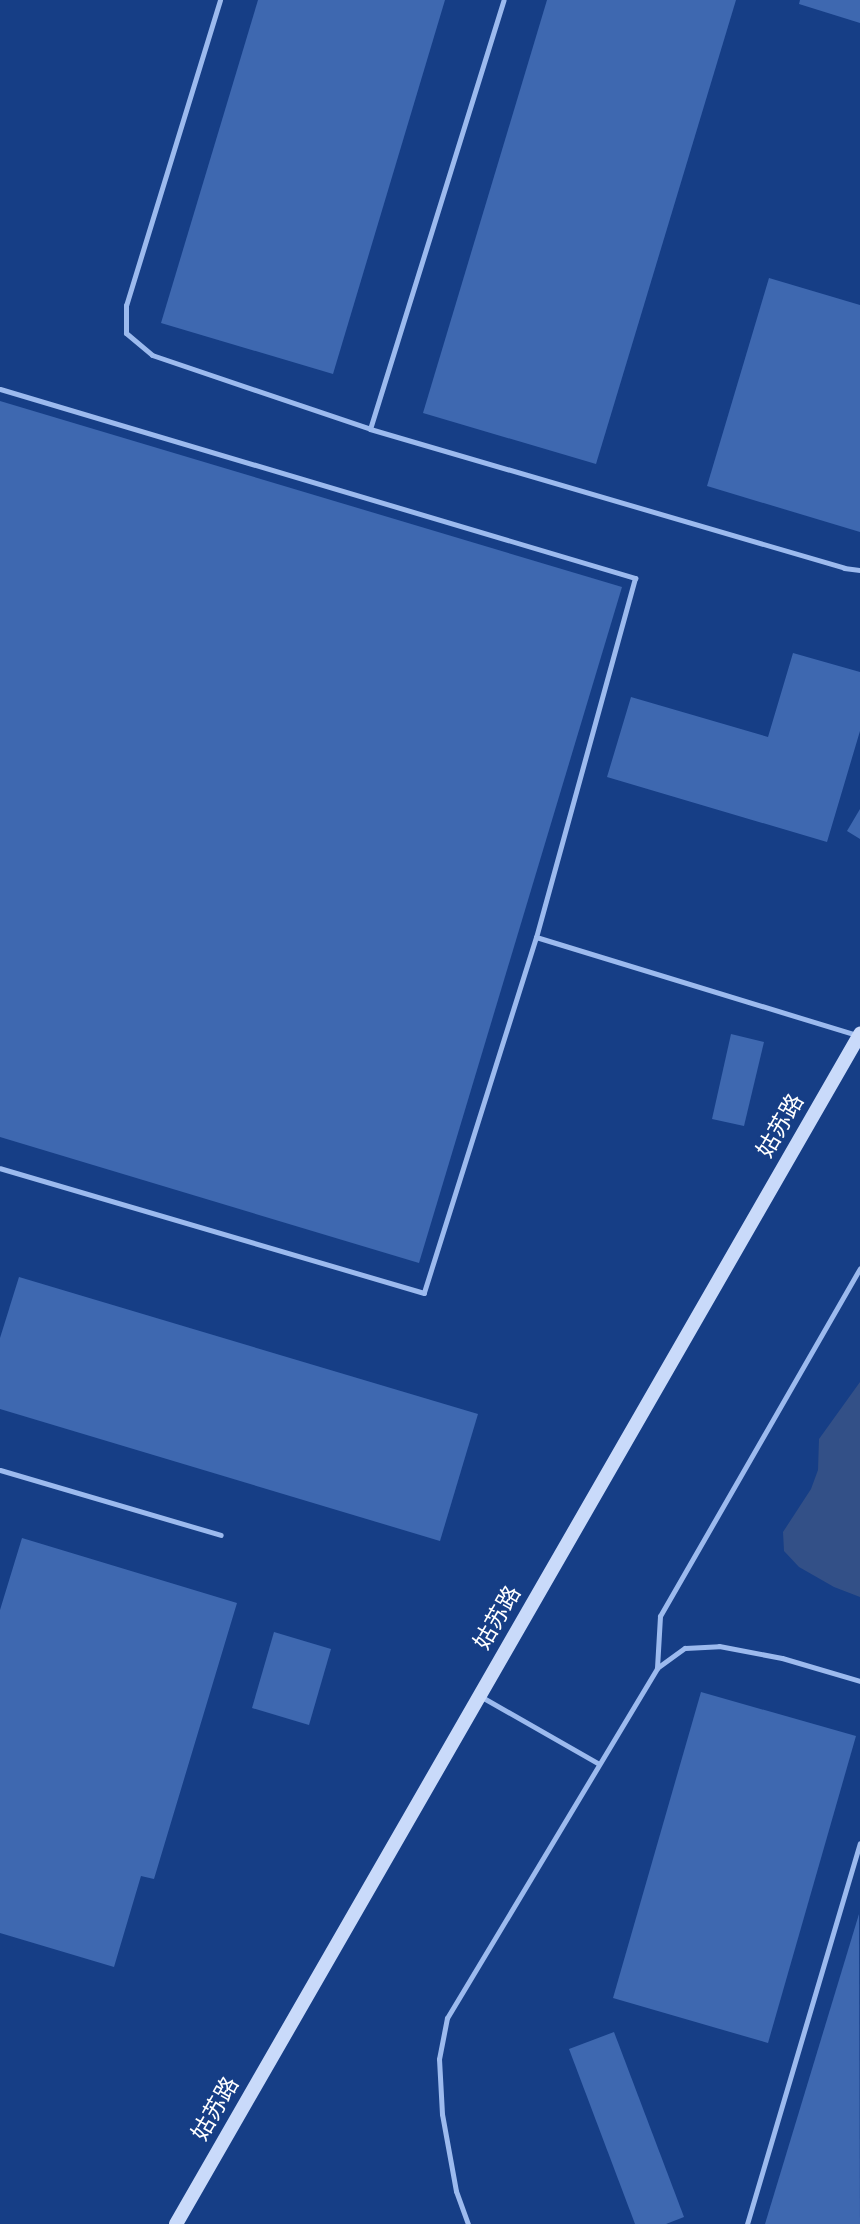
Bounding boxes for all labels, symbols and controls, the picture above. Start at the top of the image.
street label: 姑苏路 [752,1089,810,1163]
street label: 姑苏路 [469,1581,527,1655]
street label: 姑苏路 [187,2072,245,2146]

